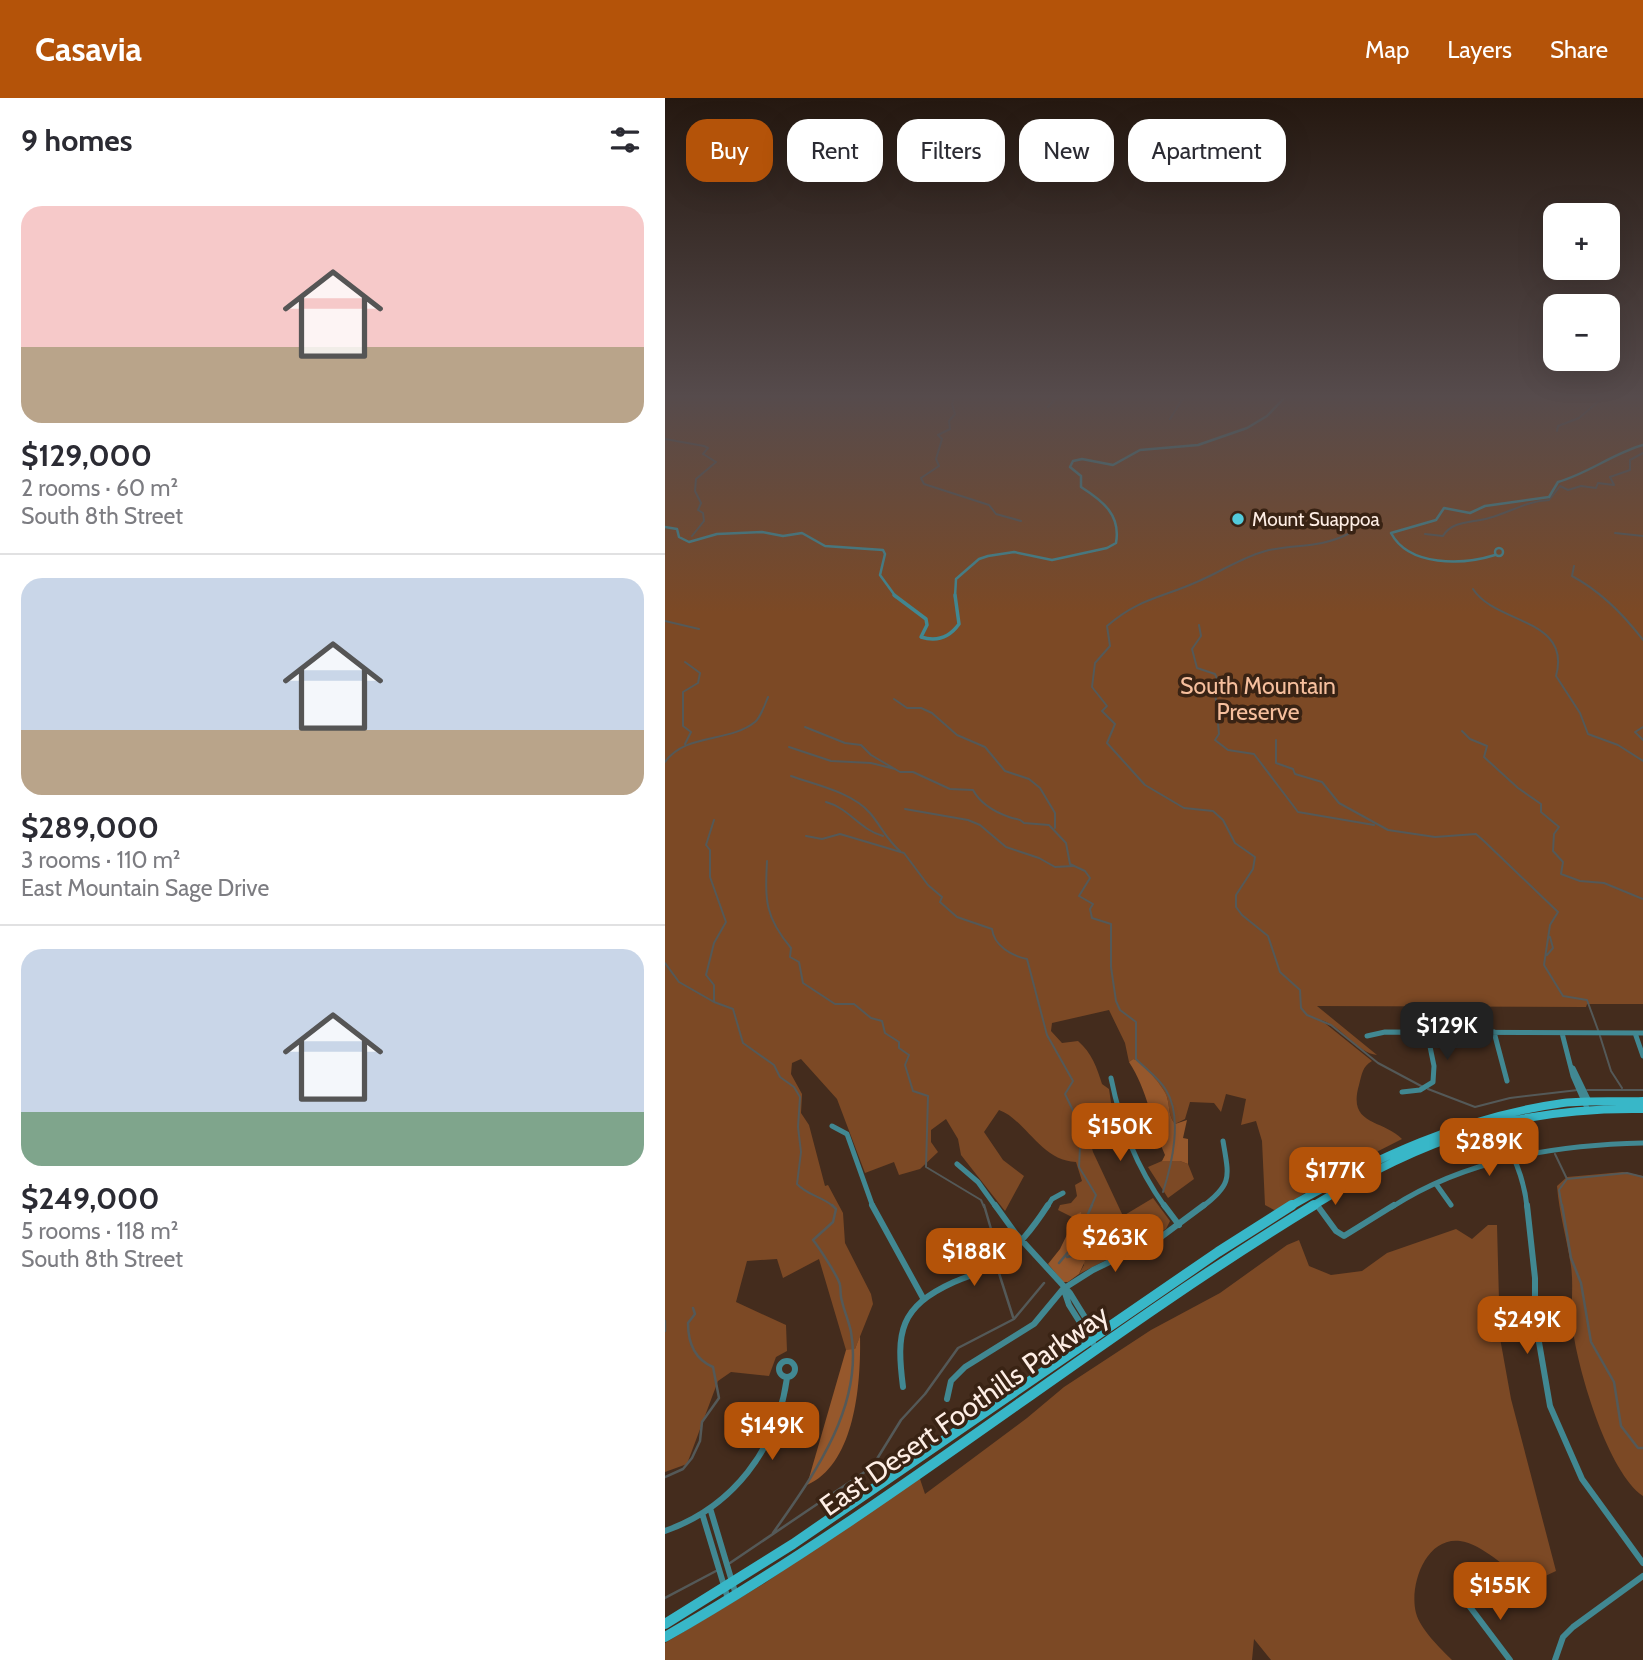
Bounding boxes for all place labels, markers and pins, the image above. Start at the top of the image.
place label: Mount Suappoa [1252,508,1380,531]
marker: Mount Suappoa [1230,511,1246,527]
pin: $129K [1398,1002,1496,1062]
pin: $150K [1071,1104,1169,1163]
pin: $289K [1440,1118,1538,1178]
pin: $177K [1286,1148,1384,1207]
pin: $263K [1066,1214,1164,1274]
pin: $188K [925,1228,1023,1288]
pin: $249K [1478,1296,1576,1356]
pin: $149K [723,1402,821,1462]
pin: $155K [1451,1562,1549,1622]

